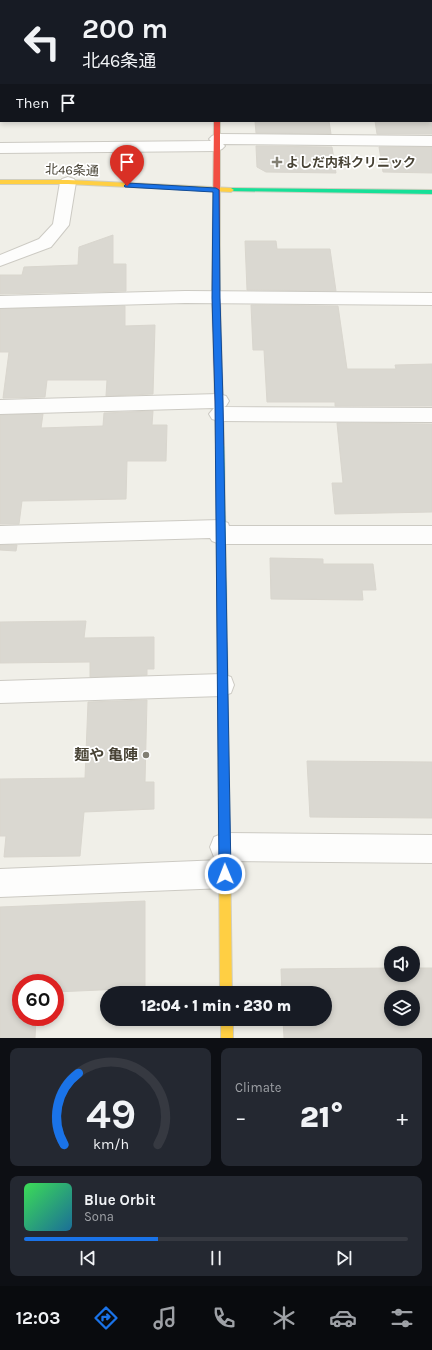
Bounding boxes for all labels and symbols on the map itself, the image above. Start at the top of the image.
pin [110,145,144,186]
place label: よしだ内科クリニック [286,155,416,170]
marker: よしだ内科クリニック [271,156,283,168]
street label: 北46条通 [45,162,99,178]
place label: 麺や 亀陣 [74,746,138,764]
marker: 麺や 亀陣 [141,750,151,760]
position arrow [204,853,246,895]
speed limit sign: 60 [12,974,64,1026]

